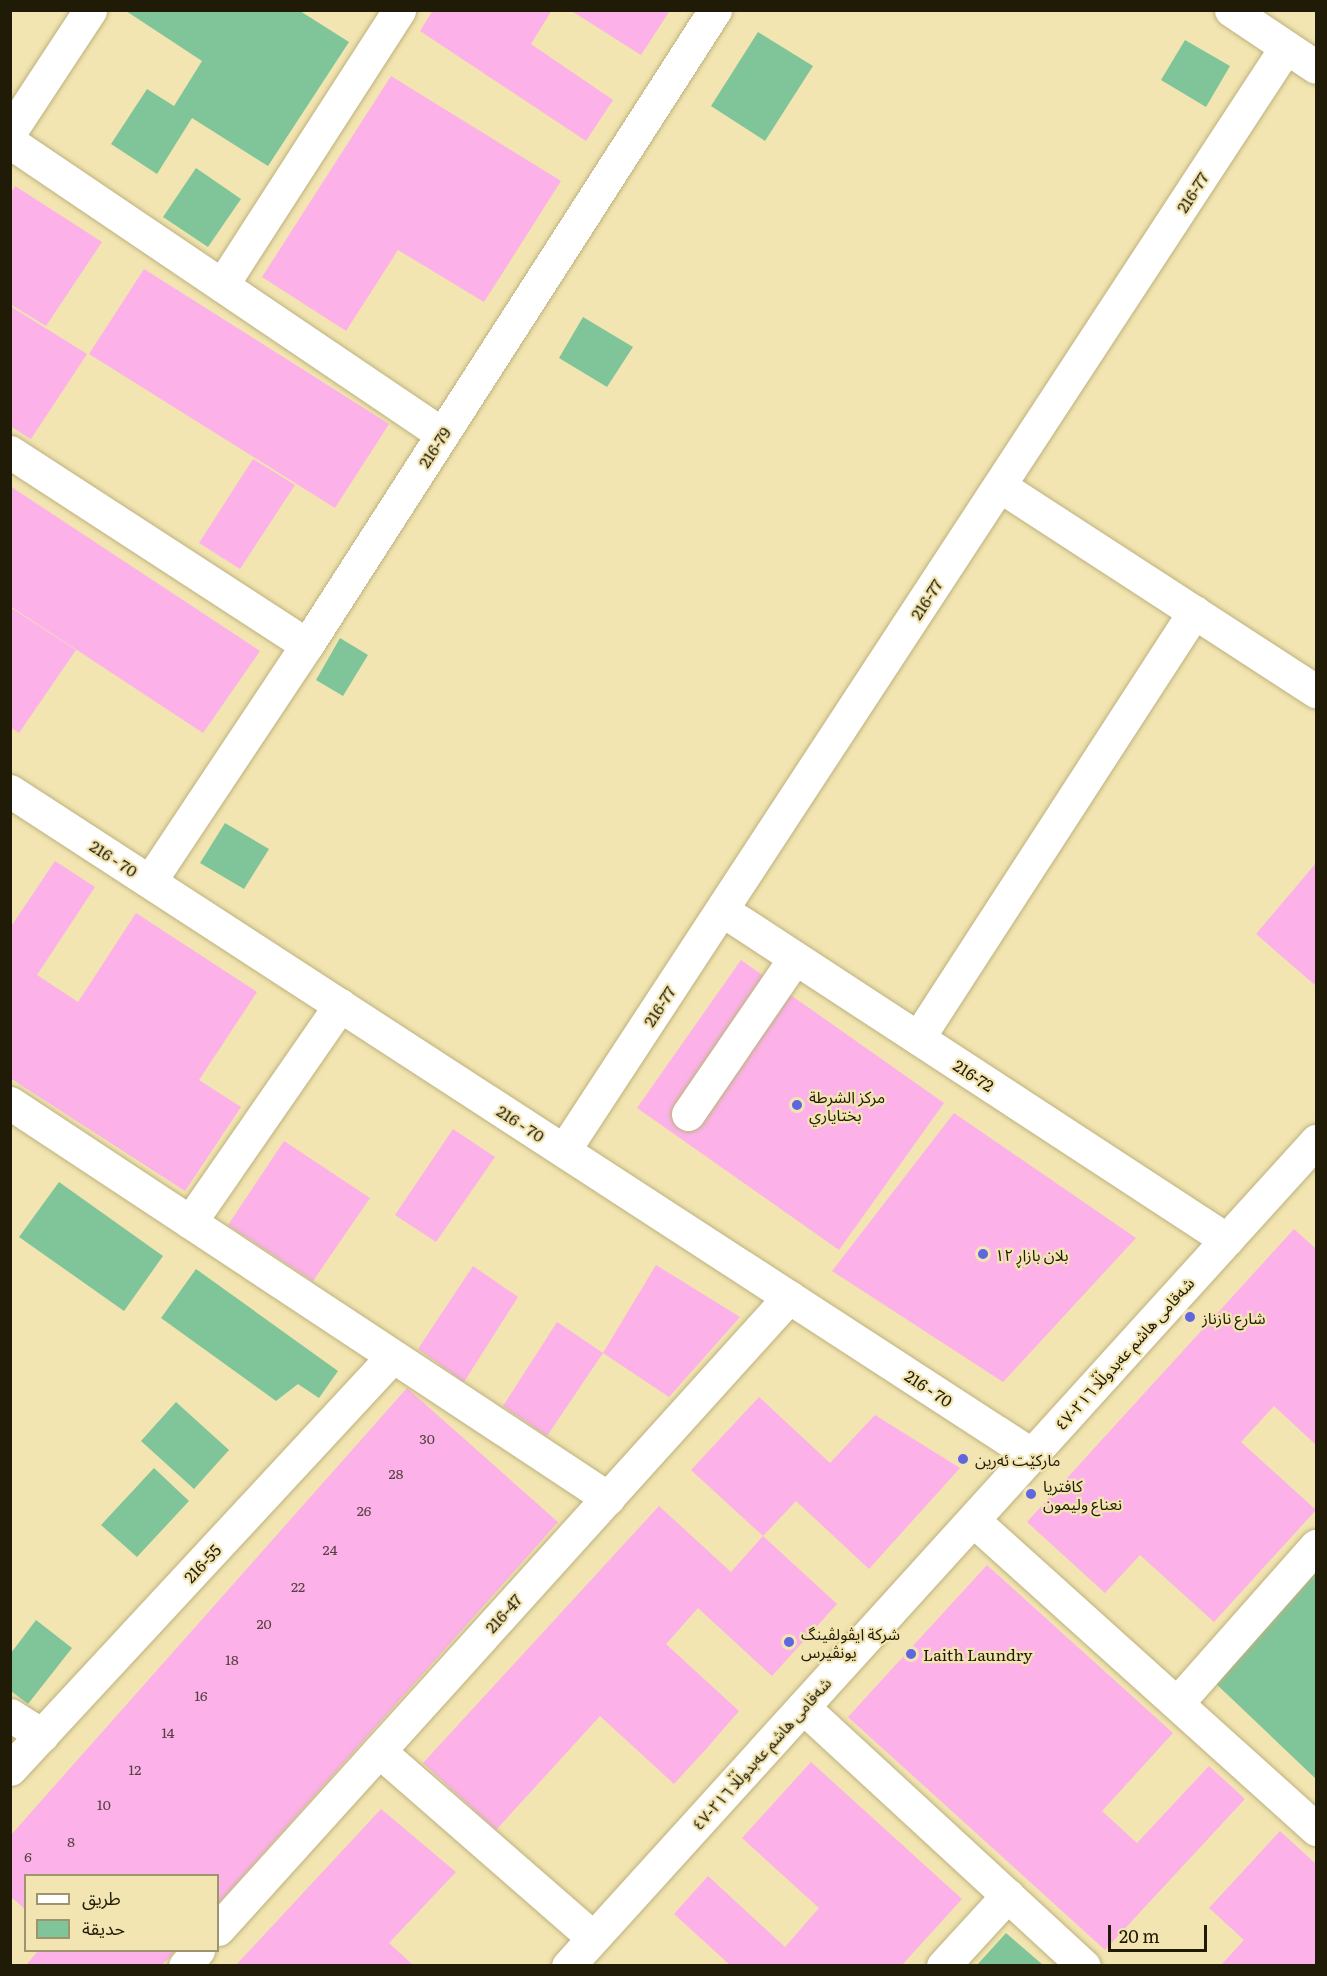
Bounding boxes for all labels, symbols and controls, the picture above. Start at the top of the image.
street label: 216-77 [1172,168,1212,216]
street label: 216-79 [414,423,454,471]
street label: 216-77 [906,575,946,623]
street label: 216 - 70 [87,836,141,880]
street label: 216-77 [639,982,679,1030]
street label: 216-72 [950,1055,998,1095]
place label: مركز الشرطة بختاياري [809,1086,885,1124]
marker: مركز الشرطة بختاياري [790,1098,804,1112]
street label: 216 - 70 [494,1101,548,1145]
place label: بلان بازاڕ ١٢ [995,1244,1069,1264]
marker: بلان بازاڕ ١٢ [976,1247,990,1261]
street label: شەقامی هاشم عەبدوڵڵا ٢١٦-٤٧ [1051,1273,1197,1433]
place label: شارع نازناز [1202,1307,1266,1327]
marker: شارع نازناز [1183,1310,1197,1324]
street label: 216 - 70 [902,1366,956,1410]
house number: 30 [419,1430,435,1446]
place label: مارکێت ئەرین [975,1449,1060,1469]
marker: مارکێت ئەرین [956,1452,970,1466]
house number: 28 [389,1465,403,1481]
place label: كافتريا نعناع وليمون [1043,1475,1122,1513]
marker: كافتريا نعناع وليمون [1024,1487,1038,1501]
house number: 26 [357,1502,371,1518]
street label: 216-55 [180,1540,224,1586]
house number: 24 [323,1541,337,1557]
house number: 22 [291,1578,305,1594]
street label: 216-47 [481,1590,525,1636]
house number: 20 [256,1615,272,1631]
place label: شركة ايڤولڤينگ يونڤيرس [801,1623,900,1661]
marker: شركة ايڤولڤينگ يونڤيرس [782,1635,796,1649]
place label: Laith Laundry [923,1644,1032,1664]
marker: Laith Laundry [904,1647,918,1661]
house number: 18 [225,1651,239,1667]
street label: شەقامی هاشم عەبدوڵڵا ٢١٦-٤٧ [688,1673,834,1833]
house number: 16 [194,1687,208,1703]
house number: 14 [162,1724,174,1740]
house number: 12 [129,1761,141,1777]
house number: 10 [97,1796,111,1812]
house number: 8 [67,1833,75,1849]
house number: 6 [24,1848,32,1864]
legend [24,1874,219,1952]
text: طريق [82,1884,121,1911]
scale bar [1111,1913,1210,1951]
text: حديقة [82,1914,125,1941]
text: 20 m [1119,1922,1160,1949]

